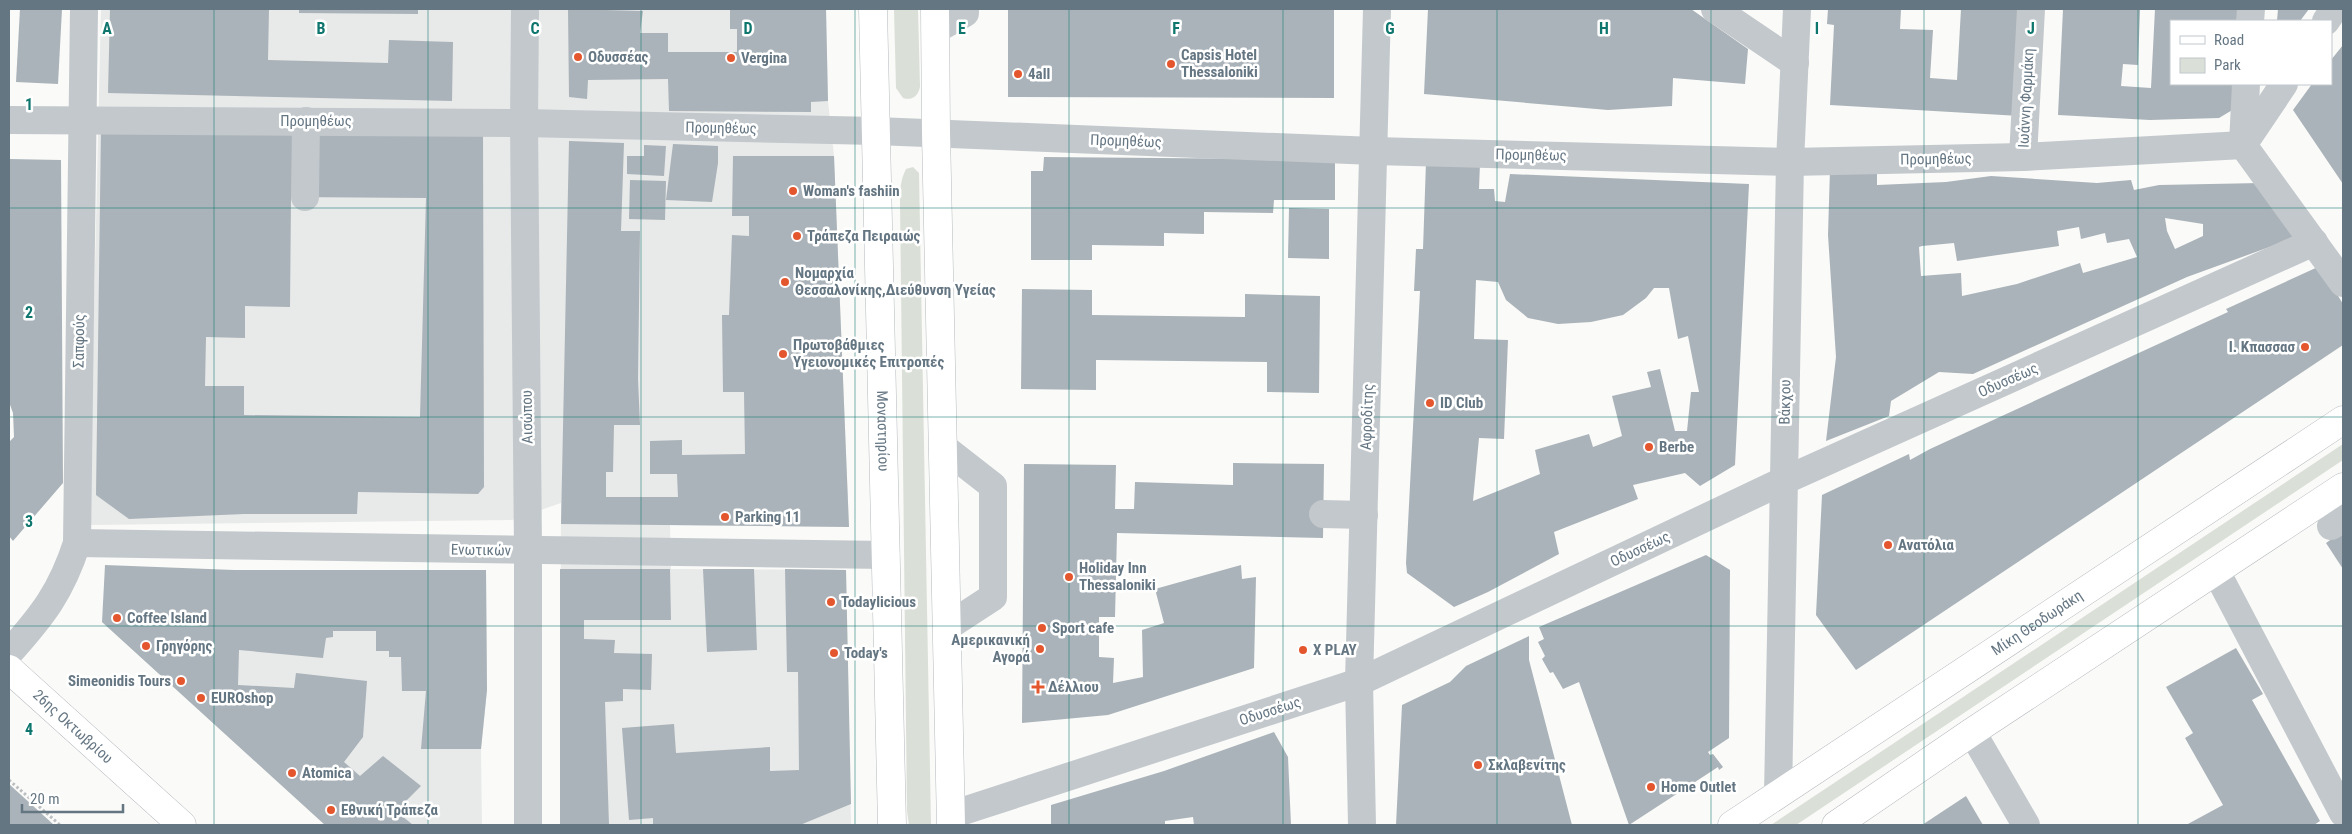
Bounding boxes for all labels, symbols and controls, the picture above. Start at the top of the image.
text: A [102,19,112,38]
text: B [317,19,326,38]
text: C [530,19,540,38]
text: D [743,19,753,38]
text: E [958,19,966,38]
text: F [1172,19,1180,38]
text: G [1385,19,1395,38]
text: H [1599,19,1609,38]
text: I [1815,19,1819,38]
text: J [2027,19,2035,38]
legend [2170,20,2332,85]
text: Road [2214,31,2244,49]
place label: Capsis Hotel Thessaloniki [1181,46,1258,81]
place label: Οδυσσέας [588,48,649,66]
street label: Ιωάννη Φαρμάκη [2014,48,2038,148]
place label: Vergina [741,49,787,67]
marker: Οδυσσέας [572,51,584,63]
marker: Vergina [725,52,737,64]
text: Park [2214,56,2241,74]
marker: Capsis Hotel Thessaloniki [1165,58,1177,70]
place label: 4all [1028,65,1050,83]
marker: 4all [1012,68,1024,80]
text: 1 [25,95,33,114]
street label: Προμηθέως [280,112,352,130]
street label: Προμηθέως [685,118,757,138]
street label: Προμηθέως [1090,131,1162,151]
street label: Προμηθέως [1495,145,1567,165]
street label: Προμηθέως [1900,149,1972,169]
place label: Woman's fashiin [803,182,900,200]
marker: Woman's fashiin [787,185,799,197]
place label: Τράπεζα Πειραιώς [807,227,921,245]
marker: Τράπεζα Πειραιώς [791,230,803,242]
place label: Νομαρχία Θεσσαλονίκης,Διεύθυνση Υγείας [795,264,996,299]
marker: Νομαρχία Θεσσαλονίκης,Διεύθυνση Υγείας [779,276,791,288]
text: 2 [25,303,33,322]
street label: Σαπφούς [70,314,88,368]
place label: Πρωτοβάθμιες Υγειονομικές Επιτροπές [793,336,944,371]
place label: Ι. Κπασσασ [2229,338,2295,356]
marker: Ι. Κπασσασ [2299,341,2311,353]
marker: Πρωτοβάθμιες Υγειονομικές Επιτροπές [777,348,789,360]
street label: Οδυσσέως [1975,359,2041,401]
street label: Βάκχου [1776,379,1794,425]
street label: Αφροδίτης [1357,384,1377,450]
street label: Αισώπου [518,390,536,444]
street label: Μοναστηρίου [873,390,893,472]
place label: ID Club [1440,394,1483,412]
marker: ID Club [1424,397,1436,409]
place label: Berbe [1659,438,1694,456]
marker: Berbe [1643,441,1655,453]
place label: Parking 11 [735,508,800,526]
marker: Parking 11 [719,511,731,523]
text: 3 [25,512,33,531]
street label: Οδυσσέως [1607,527,1673,571]
place label: Ανατόλια [1898,536,1955,554]
marker: Ανατόλια [1882,539,1894,551]
street label: Ενωτικών [451,540,512,560]
place label: Holiday Inn Thessaloniki [1079,559,1156,594]
marker: Holiday Inn Thessaloniki [1063,571,1075,583]
street label: Μίκη Θεοδωράκη [1988,586,2086,659]
place label: Todaylicious [841,593,916,611]
marker: Todaylicious [825,596,837,608]
place label: Coffee Island [127,609,207,627]
marker: Coffee Island [111,612,123,624]
place label: Sport cafe [1052,619,1114,637]
marker: Sport cafe [1036,622,1048,634]
place label: Αμερικανική Αγορά [951,631,1031,666]
place label: Γρηγόρης [156,637,212,655]
marker: Γρηγόρης [140,640,152,652]
place label: X PLAY [1313,641,1358,659]
marker: Αμερικανική Αγορά [1034,643,1046,655]
place label: Today's [844,644,888,662]
marker: X PLAY [1297,644,1309,656]
marker: Today's [828,647,840,659]
place label: Simeonidis Tours [68,672,171,690]
marker: Simeonidis Tours [175,675,187,687]
place label: Δέλλιου [1048,678,1099,696]
marker: Δέλλιου [1032,681,1044,693]
street label: 26ης Οκτωβρίου [29,686,117,767]
place label: EUROshop [211,689,273,707]
marker: EUROshop [195,692,207,704]
street label: Οδυσσέως [1237,693,1303,729]
text: 4 [25,720,33,739]
place label: Σκλαβενίτης [1488,756,1566,774]
marker: Σκλαβενίτης [1472,759,1484,771]
place label: Atomica [302,764,352,782]
marker: Atomica [286,767,298,779]
place label: Home Outlet [1661,778,1736,796]
marker: Home Outlet [1645,781,1657,793]
scale bar [22,782,124,814]
text: 20 m [30,790,60,808]
place label: Εθνική Τράπεζα [341,801,439,819]
marker: Εθνική Τράπεζα [325,804,337,816]

